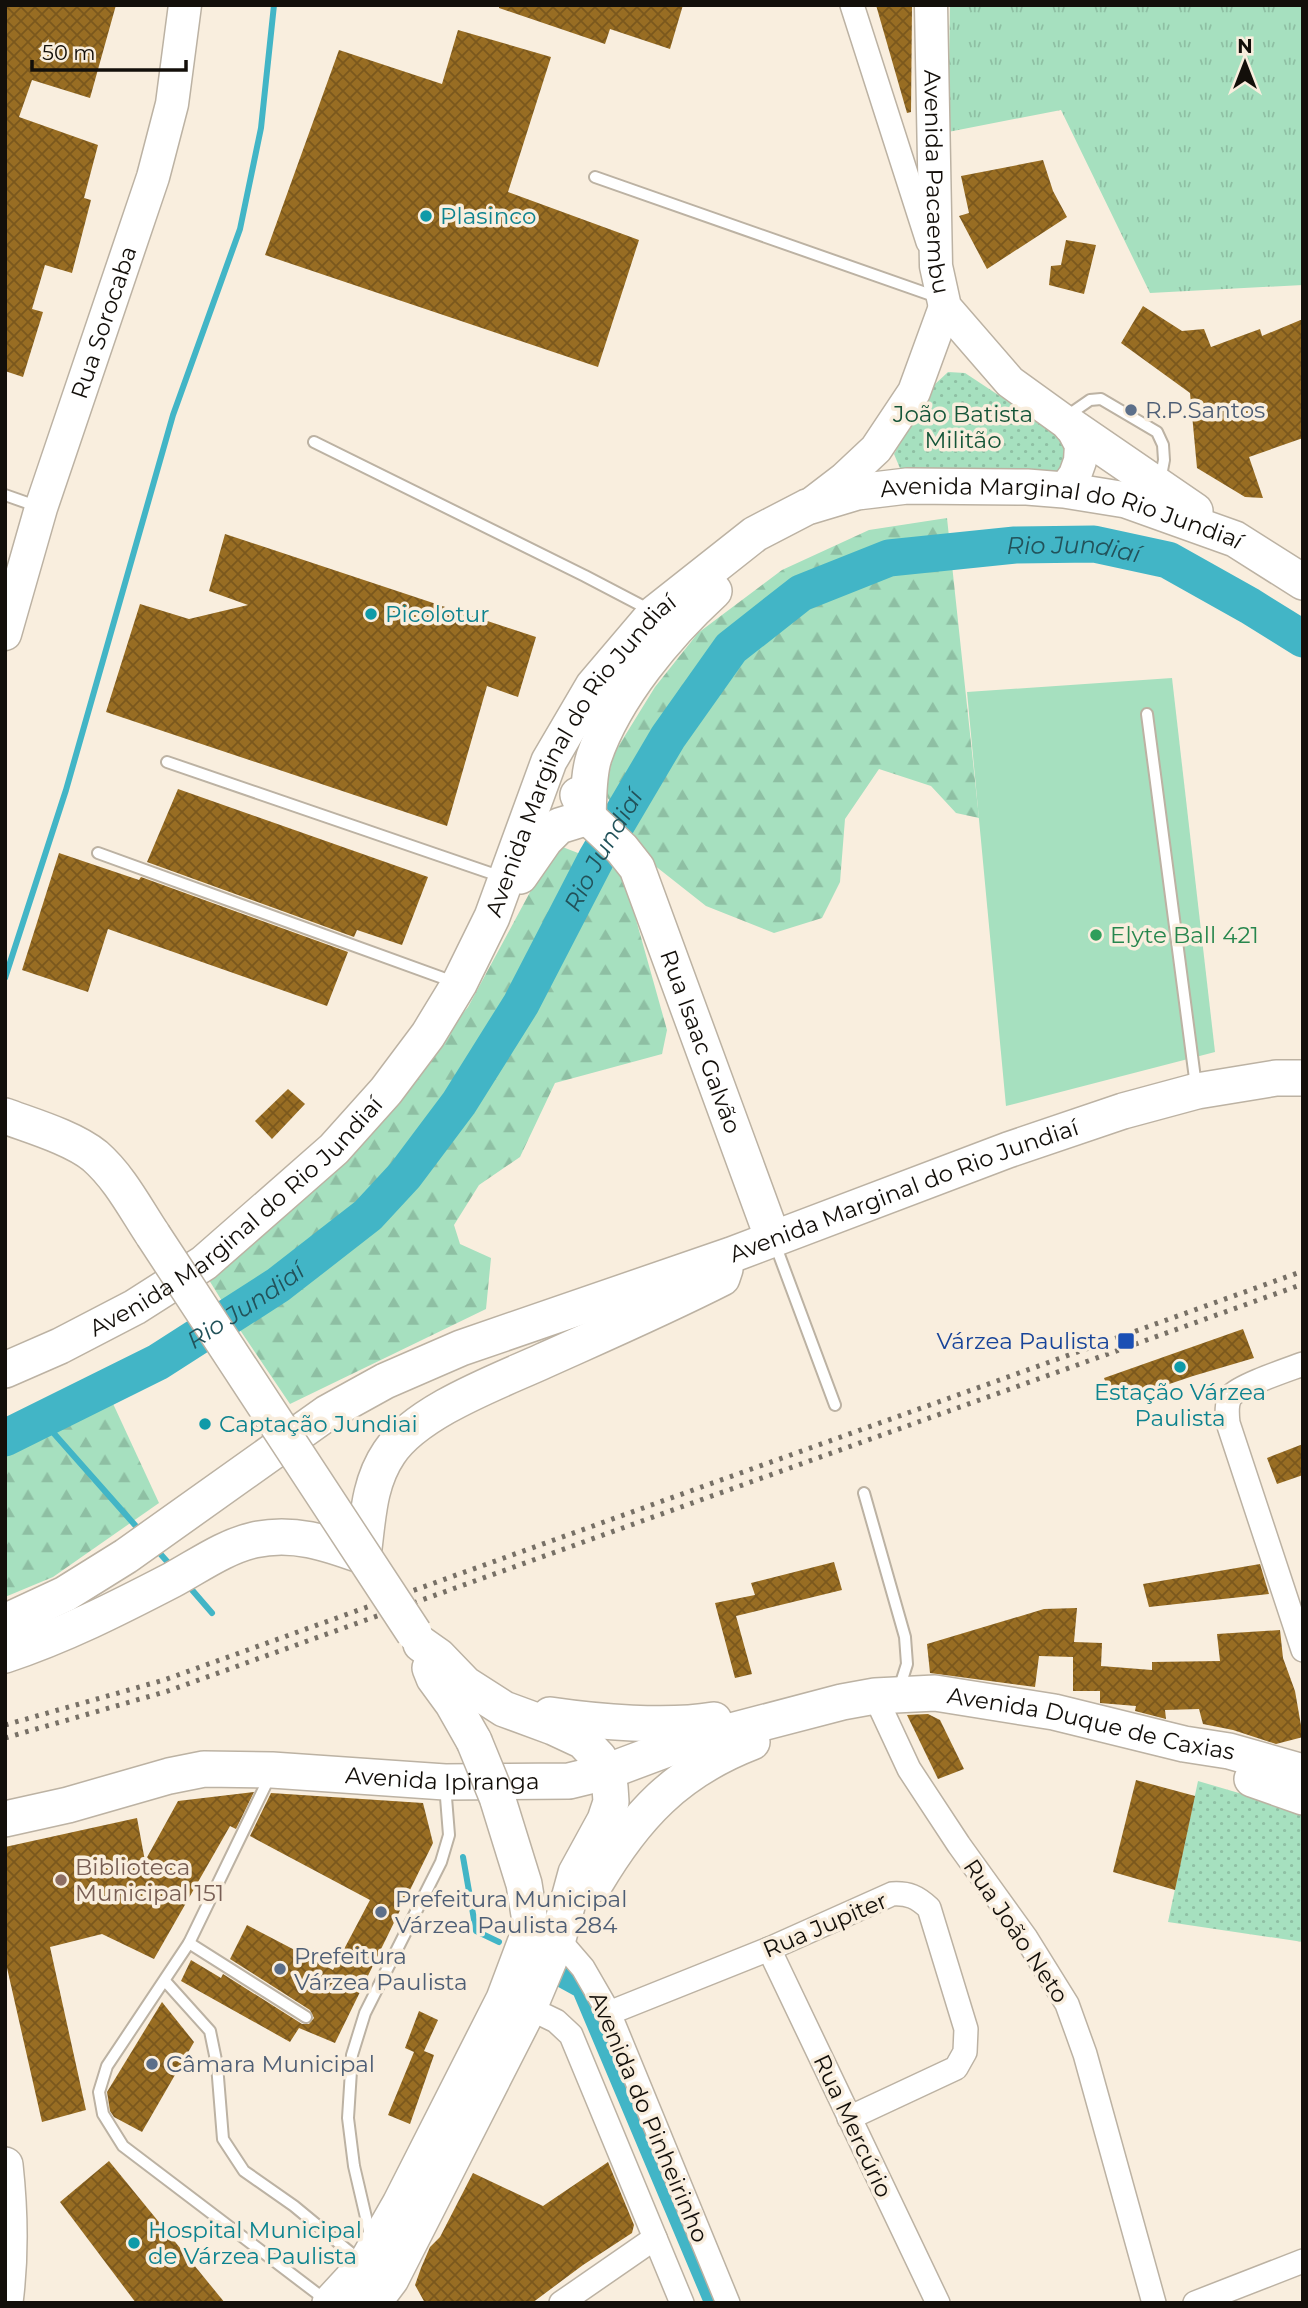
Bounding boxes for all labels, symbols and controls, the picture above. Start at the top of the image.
scale bar [32,28,186,72]
north arrow [1210,28,1280,98]
text: N [1237,35,1253,58]
text: 50 m [42,40,96,65]
street label: Avenida Pacaembu [918,69,956,297]
place label: Plasinco [440,202,536,230]
marker: Plasinco [418,208,434,224]
street label: Rua Sorocaba [65,242,143,402]
place label: R.P.Santos [1145,396,1265,424]
park label: João Batista Militão [892,400,1033,454]
marker: R.P.Santos [1123,402,1139,418]
street label: Avenida Marginal do Rio Jundiaí [875,476,1245,562]
water label: Rio Jundiaí [1005,534,1141,570]
street label: Avenida Marginal do Rio Jundiaí [480,592,688,926]
place label: Picolotur [385,600,490,628]
marker: Picolotur [363,606,379,622]
water label: Rio Jundiaí [558,785,648,917]
place label: Elyte Ball 421 [1110,921,1259,949]
marker: Elyte Ball 421 [1088,927,1104,943]
street label: Rua Isaac Galvão [654,946,747,1137]
street label: Avenida Marginal do Rio Jundiaí [81,1087,385,1341]
street label: Avenida Marginal do Rio Jundiaí [726,1113,1083,1268]
water label: Rio Jundiaí [180,1255,308,1355]
place label: Várzea Paulista [936,1327,1110,1355]
marker: Várzea Paulista [1116,1331,1136,1351]
marker: Estação Várzea Paulista [1172,1359,1188,1375]
place label: Estação Várzea Paulista [1094,1378,1266,1432]
place label: Captação Jundiai [219,1410,418,1438]
marker: Captação Jundiai [197,1416,213,1432]
street label: Avenida Duque de Caxias [945,1681,1238,1766]
street label: Avenida Ipiranga [344,1761,540,1796]
place label: Biblioteca Municipal 151 [75,1853,224,1907]
street label: Rua João Neto [958,1854,1074,2008]
marker: Biblioteca Municipal 151 [53,1872,69,1888]
place label: Prefeitura Municipal Várzea Paulista 284 [395,1885,627,1939]
street label: Rua Jupiter [759,1886,891,1964]
marker: Prefeitura Municipal Várzea Paulista 284 [373,1904,389,1920]
place label: Prefeitura Várzea Paulista [294,1942,468,1996]
marker: Prefeitura Várzea Paulista [272,1961,288,1977]
street label: Avenida do Pinheirinho [583,1987,715,2247]
place label: Câmara Municipal [166,2050,375,2078]
street label: Rua Mercúrio [808,2050,898,2202]
marker: Câmara Municipal [144,2056,160,2072]
place label: Hospital Municipal de Várzea Paulista [148,2216,362,2270]
marker: Hospital Municipal de Várzea Paulista [126,2235,142,2251]

